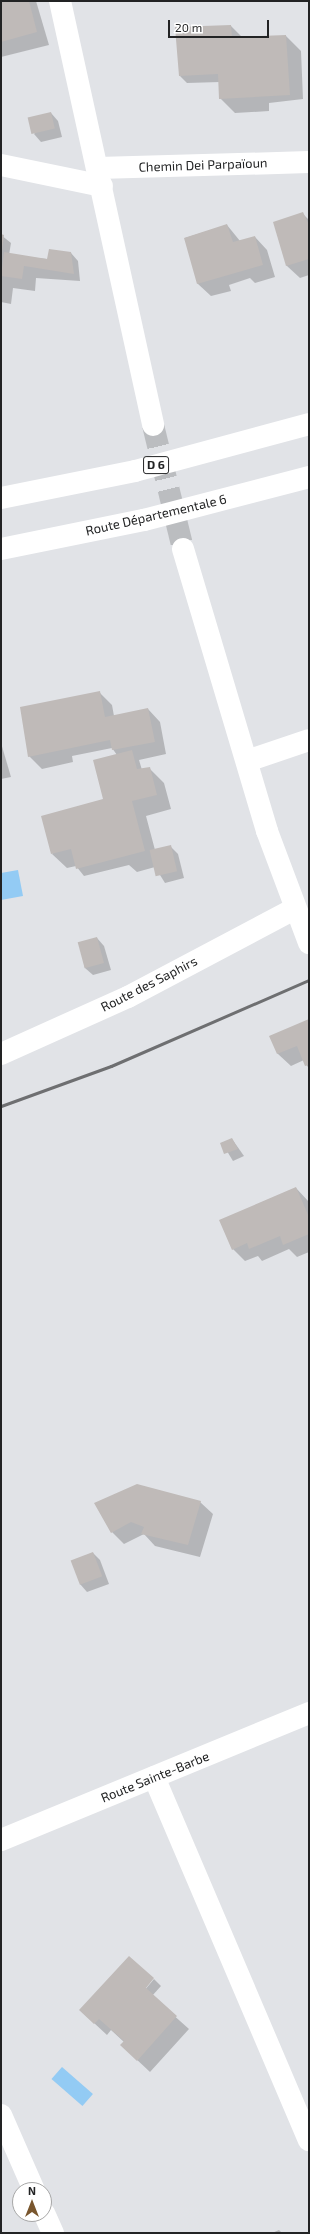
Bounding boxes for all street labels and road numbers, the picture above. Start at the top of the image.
street label: Chemin Dei Parpaïoun [138,155,268,175]
road number: D 6 [143,455,169,475]
street label: Route Départementale 6 [84,491,228,539]
street label: Route des Saphirs [98,953,200,1015]
street label: Route Sainte-Barbe [99,1748,211,1806]

